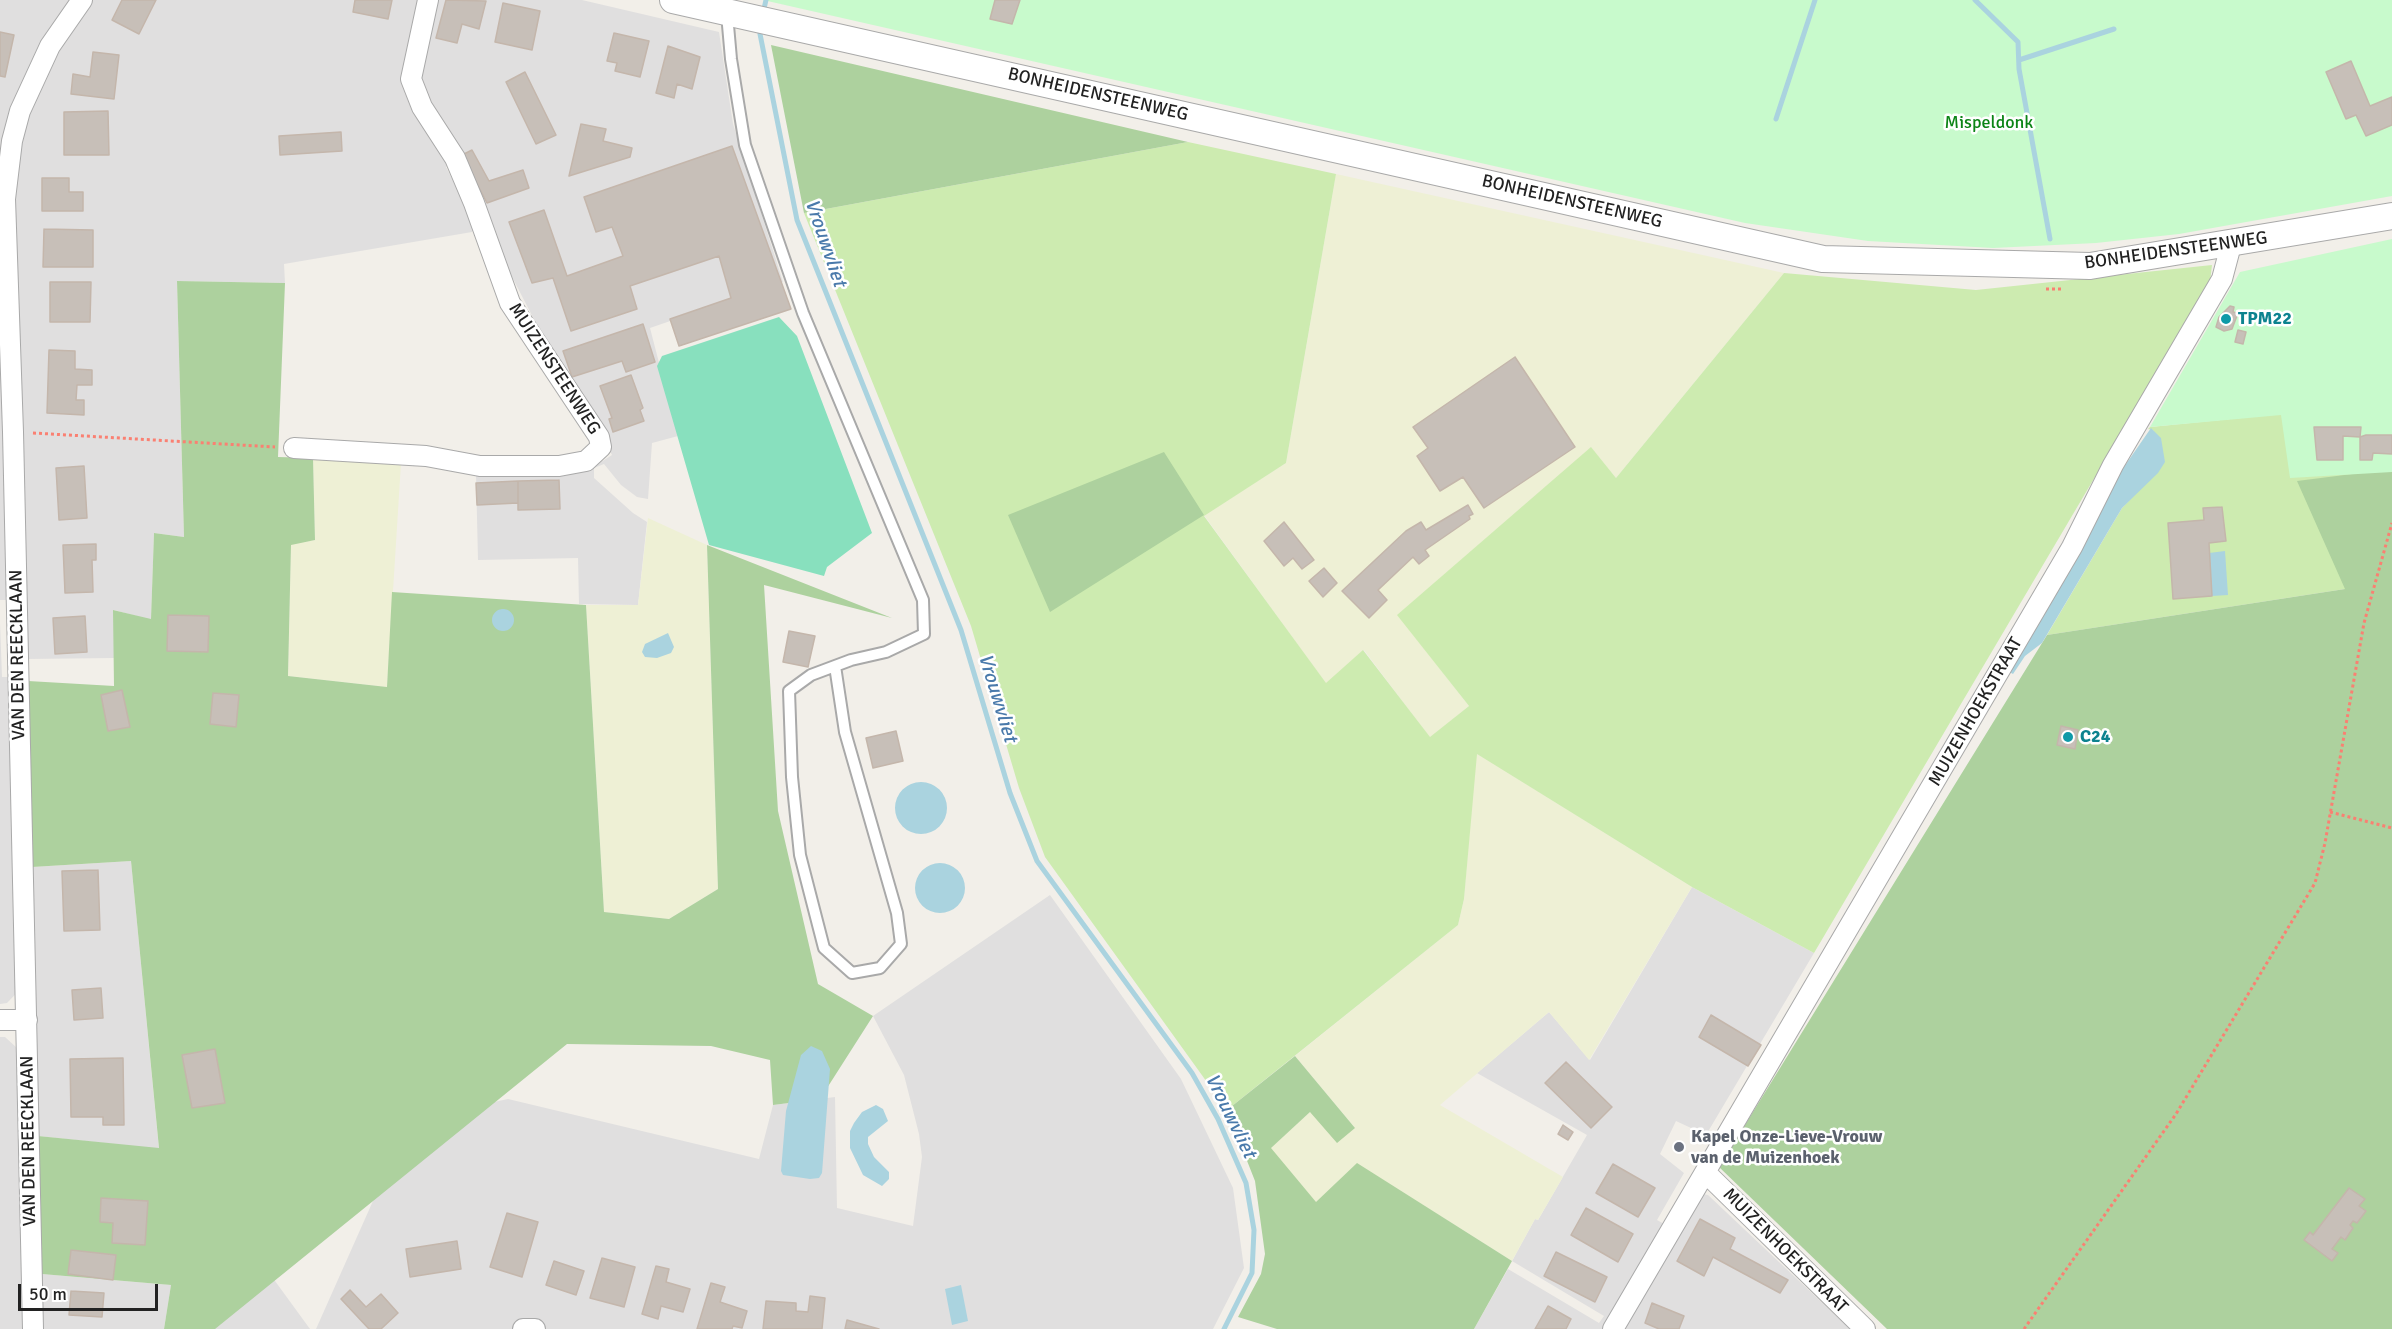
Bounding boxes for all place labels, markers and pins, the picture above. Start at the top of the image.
place label: TPM22 [2238,308,2292,330]
marker: TPM22 [2219,312,2233,326]
place label: C24 [2080,726,2110,748]
marker: C24 [2061,730,2075,744]
place label: Kapel Onze-Lieve-Vrouw van de Muizenhoek [1691,1126,1882,1168]
marker: Kapel Onze-Lieve-Vrouw van de Muizenhoek [1672,1140,1686,1154]

